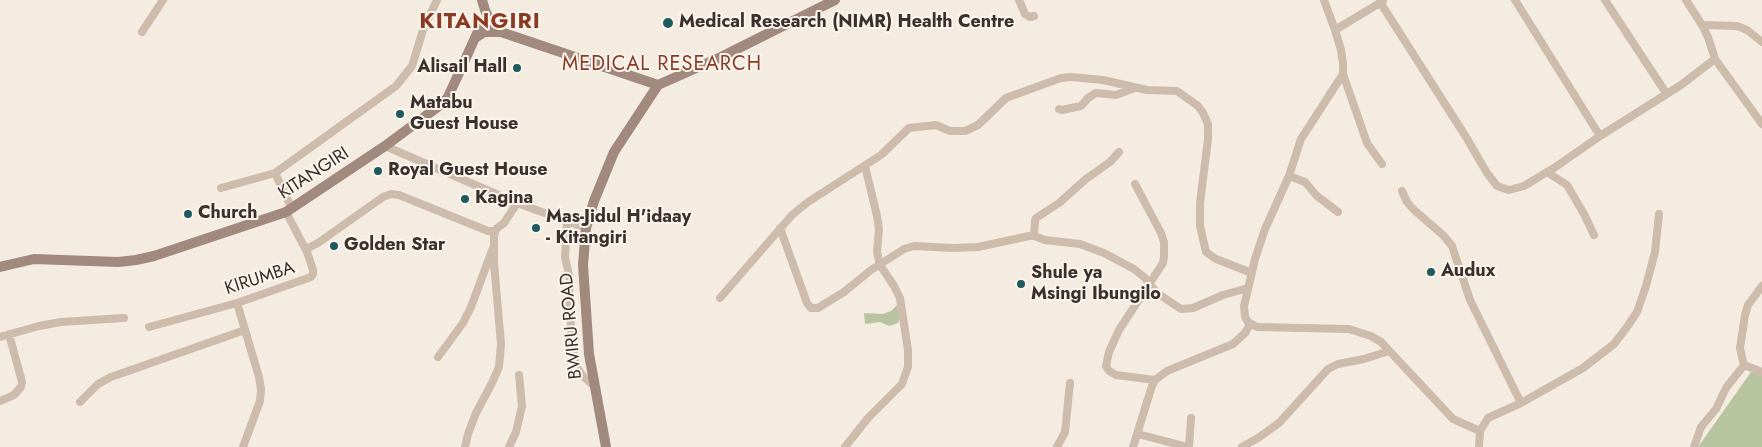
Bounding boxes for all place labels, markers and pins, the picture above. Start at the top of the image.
place label: Medical Research (NIMR) Health Centre [679,12,1014,34]
marker: Medical Research (NIMR) Health Centre [661,16,675,30]
place label: Alisail Hall [417,57,507,79]
marker: Alisail Hall [511,62,523,74]
place label: Matabu Guest House [410,93,518,136]
marker: Matabu Guest House [394,108,406,120]
place label: Royal Guest House [388,160,548,182]
marker: Royal Guest House [372,165,384,177]
place label: Kagina [475,188,533,210]
marker: Kagina [459,193,471,205]
place label: Church [198,203,257,225]
place label: Mas-Jidul H'idaay - Kitangiri [546,207,691,250]
marker: Church [182,208,194,220]
marker: Mas-Jidul H'idaay - Kitangiri [530,222,542,234]
place label: Golden Star [344,235,445,257]
marker: Golden Star [328,240,340,252]
place label: Audux [1441,261,1495,283]
place label: Shule ya Msingi Ibungilo [1031,263,1161,306]
marker: Audux [1425,266,1437,278]
marker: Shule ya Msingi Ibungilo [1015,278,1027,290]

